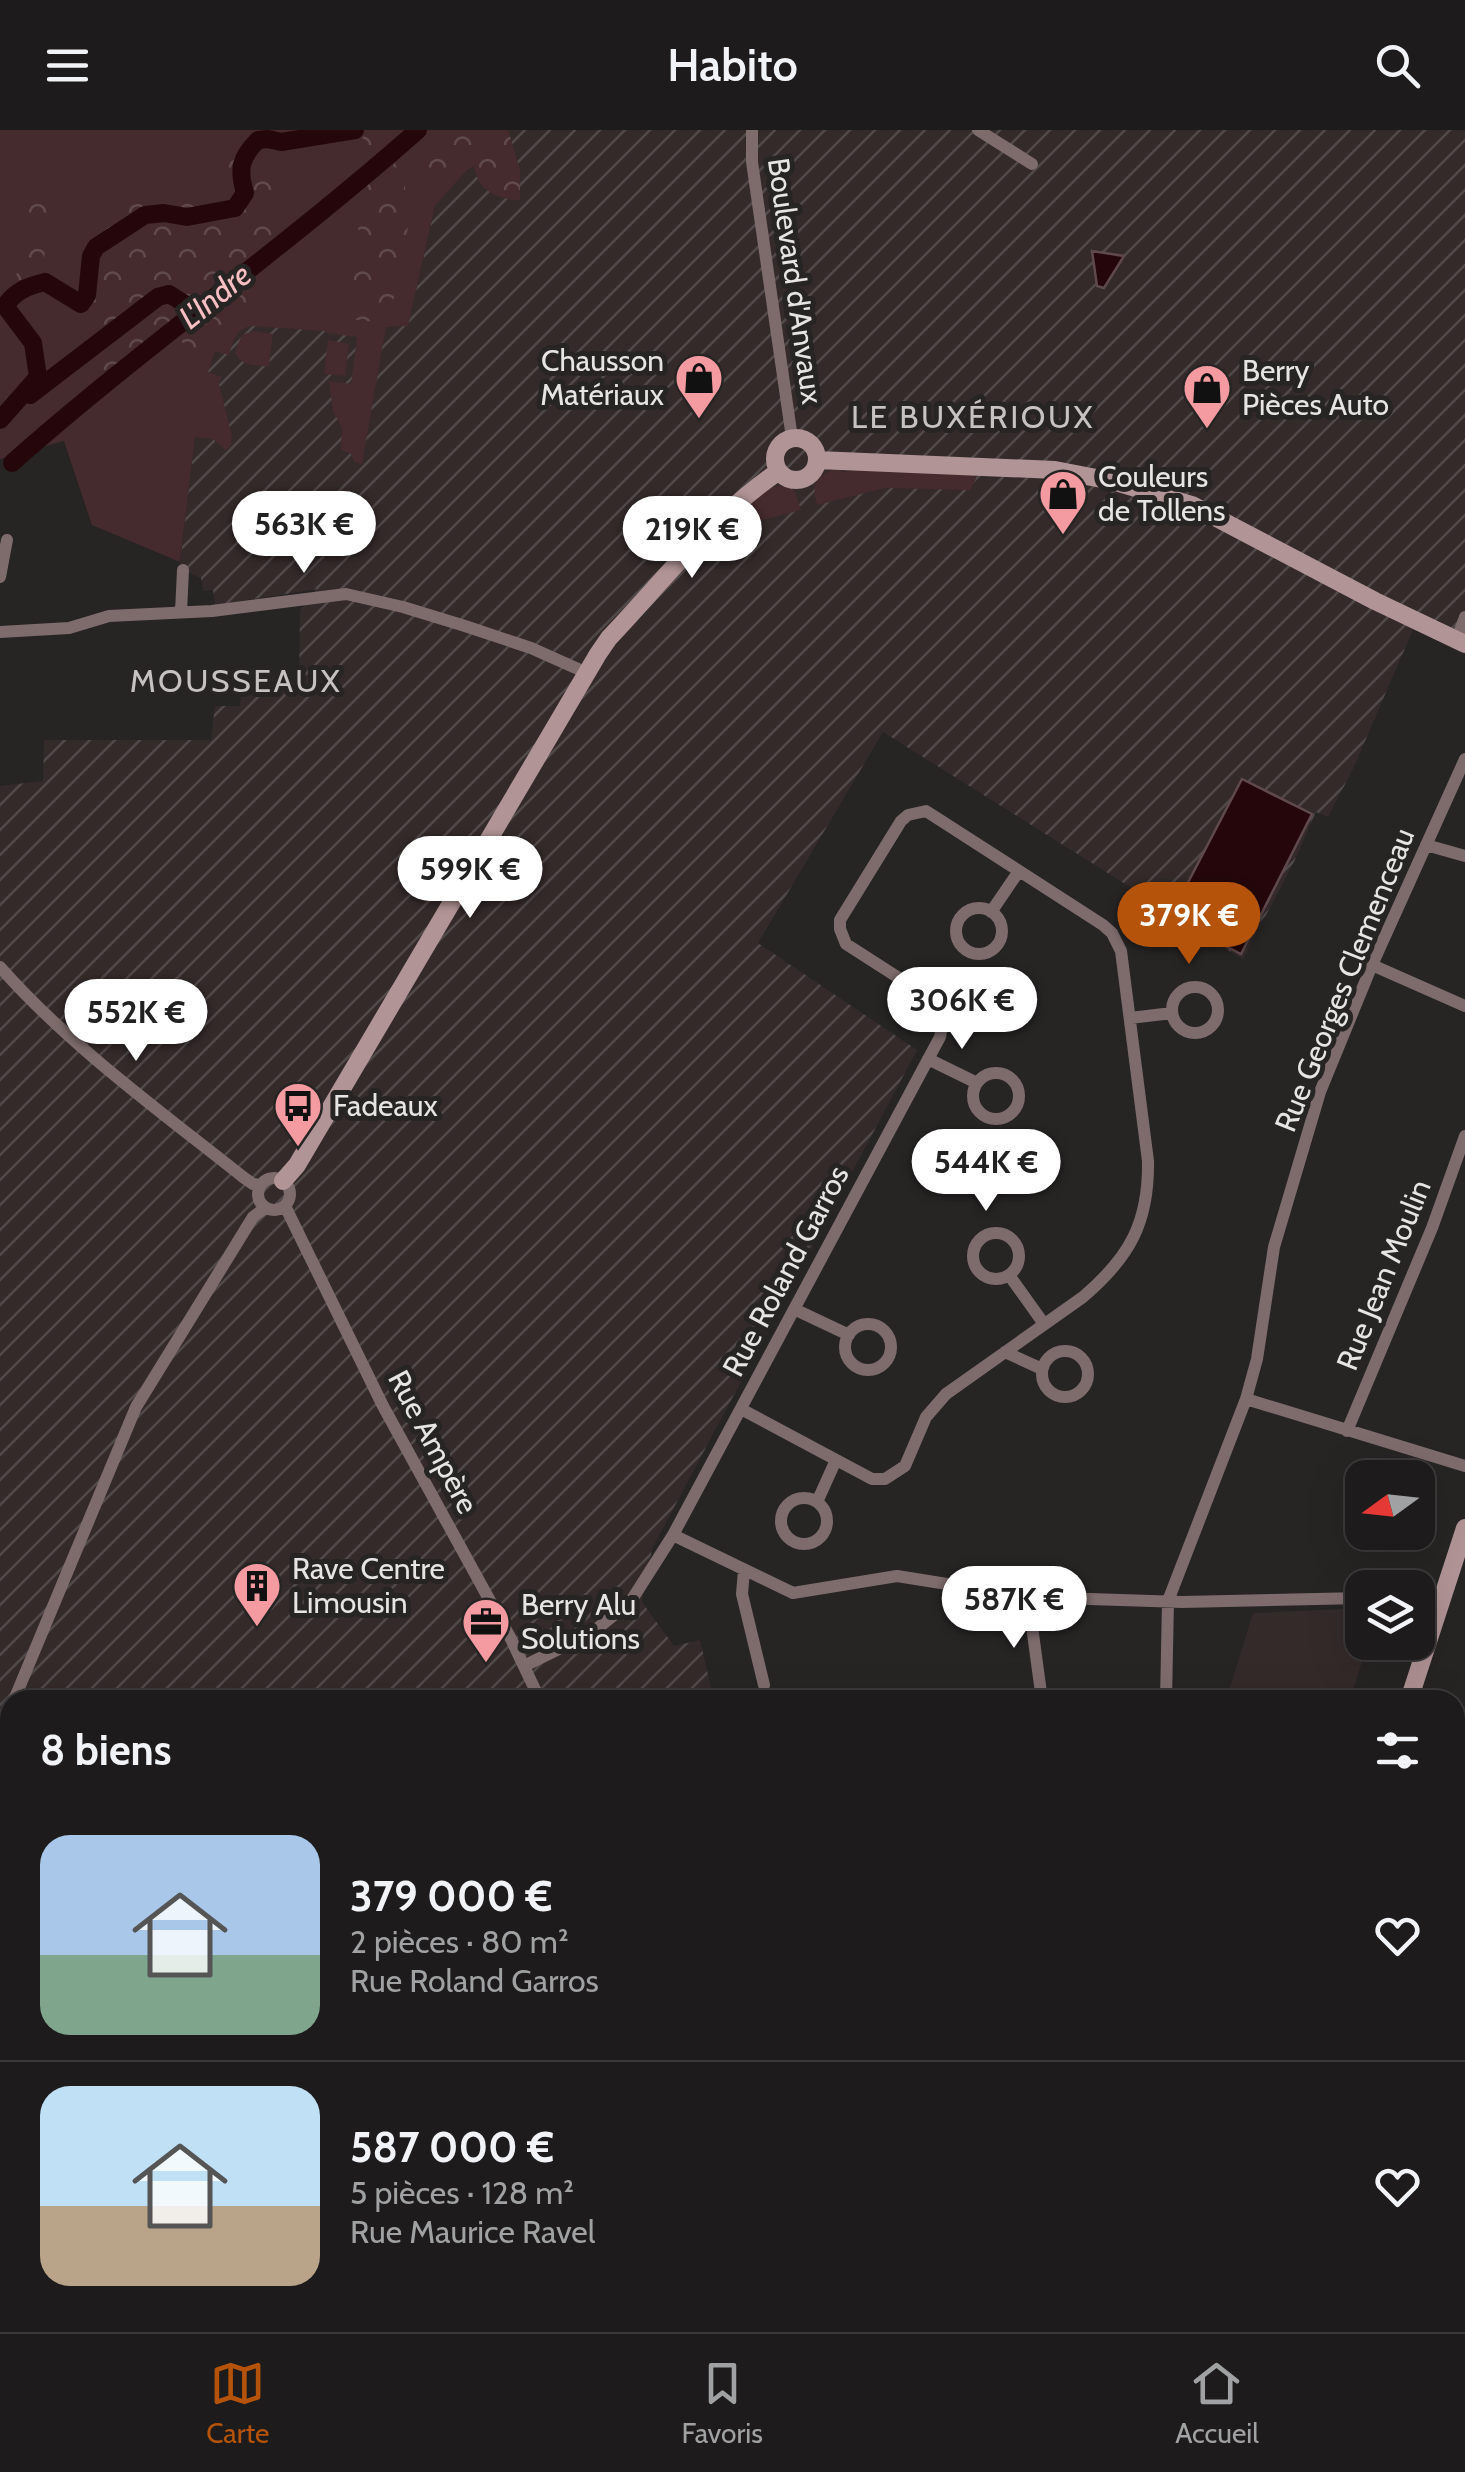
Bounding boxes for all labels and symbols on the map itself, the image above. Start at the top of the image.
street label: Boulevard d'Anvaux [760,156,831,406]
water label: L'Indre [171,255,259,336]
place label: Chausson Matériaux [540,342,664,413]
shop icon: Chausson Matériaux [673,352,725,420]
place label: Berry Pièces Auto [1242,352,1389,423]
shop icon: Berry Pièces Auto [1181,362,1233,430]
district label: LE BUXÉRIOUX [851,397,1095,436]
place label: Couleurs de Tollens [1098,458,1225,529]
shop icon: Couleurs de Tollens [1037,468,1089,536]
pin: 563K € [223,491,385,576]
pin: 219K € [611,496,773,581]
district label: MOUSSEAUX [130,661,342,700]
street label: Rue Georges Clemenceau [1267,823,1422,1137]
pin: 599K € [389,836,551,921]
pin: 379K € [1108,882,1270,967]
pin: 306K € [881,967,1043,1052]
pin: 552K € [55,979,217,1064]
bus stop icon: Fadeaux [272,1080,324,1148]
place label: Fadeaux [333,1087,438,1124]
pin: 544K € [905,1129,1067,1214]
street label: Rue Roland Garros [714,1159,857,1382]
street label: Rue Jean Moulin [1328,1174,1439,1376]
street label: Rue Ampère [380,1364,487,1520]
north arrow [1345,1460,1435,1550]
place label: Rave Centre Limousin [292,1550,445,1621]
building icon: Rave Centre Limousin [231,1560,283,1628]
pin: 587K € [933,1566,1095,1651]
place label: Berry Alu Solutions [521,1586,640,1657]
office icon: Berry Alu Solutions [460,1596,512,1664]

